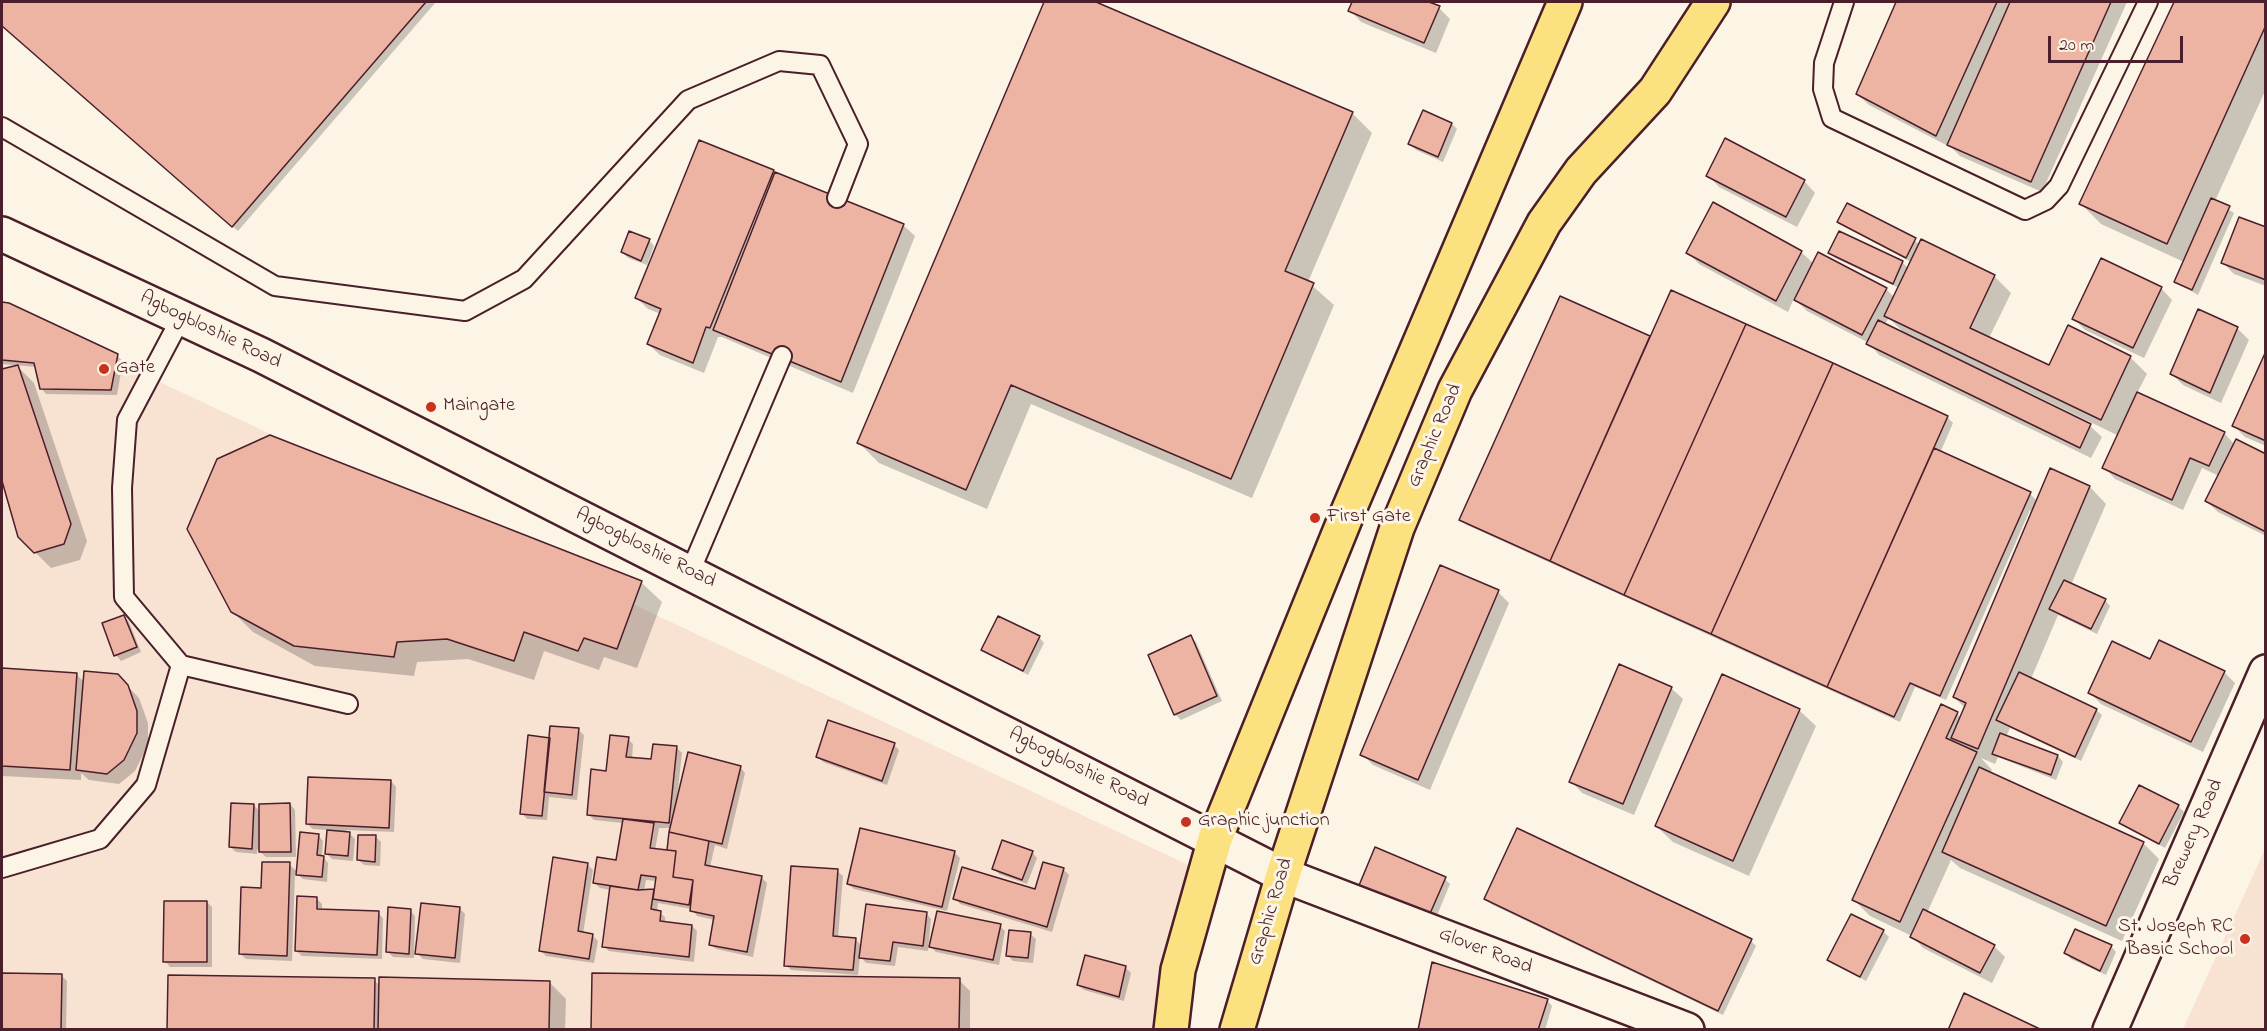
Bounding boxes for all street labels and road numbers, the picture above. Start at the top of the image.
street label: Agbogbloshie Road [135,286,285,376]
street label: Graphic Road [1403,381,1469,491]
street label: Agbogbloshie Road [571,503,719,595]
street label: Agbogbloshie Road [1004,723,1152,815]
street label: Brewery Road [2160,776,2230,892]
street label: Graphic Road [1244,856,1300,968]
street label: Glover Road [1435,923,1535,981]

